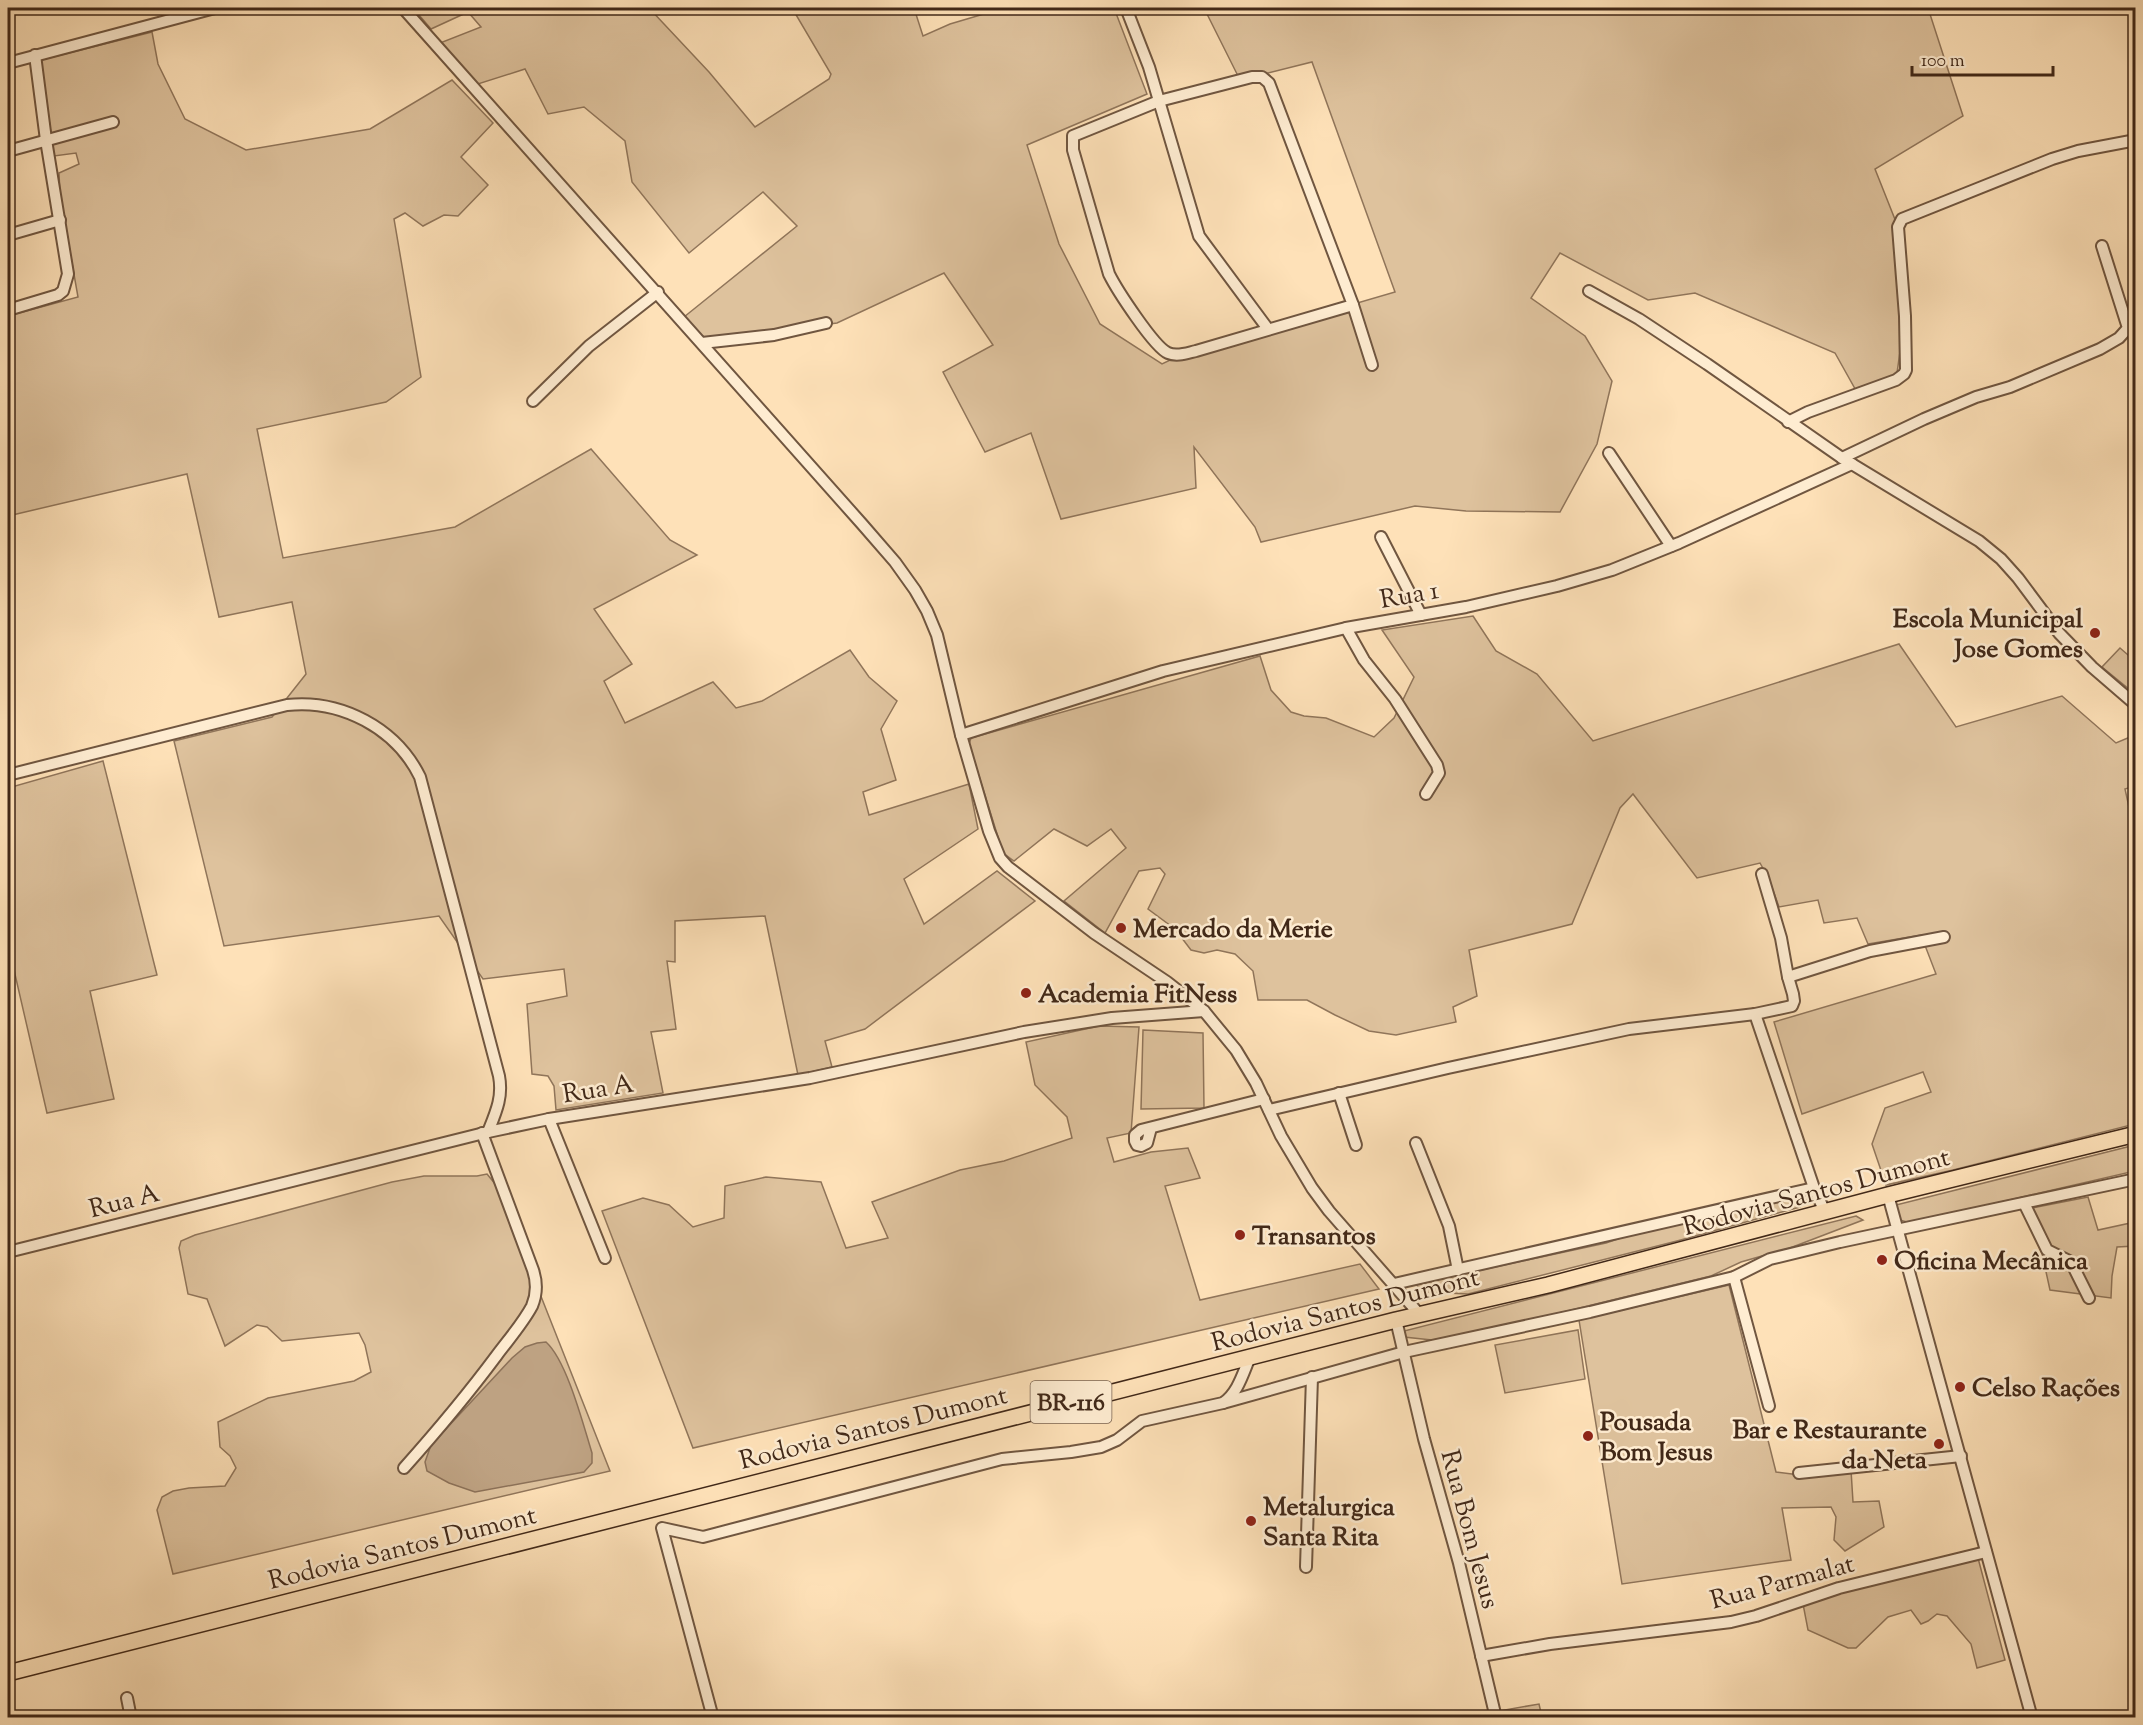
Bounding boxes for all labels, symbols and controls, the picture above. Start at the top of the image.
scale bar [1912,39,2053,77]
text: 100 m [1921,49,1965,75]
street label: Rua 1 [1377,573,1442,620]
place label: Escola Municipal Jose Gomes [1893,602,2084,669]
marker: Escola Municipal Jose Gomes [2088,626,2102,640]
place label: Mercado da Merie [1133,912,1333,949]
marker: Mercado da Merie [1114,921,1128,935]
place label: Academia FitNess [1038,977,1237,1014]
marker: Academia FitNess [1019,986,1033,1000]
street label: Rua A [560,1067,637,1114]
street label: Rodovia Santos Dumont [1679,1140,1954,1247]
street label: Rua A [85,1176,164,1229]
place label: Transantos [1252,1219,1376,1256]
marker: Transantos [1233,1228,1247,1242]
place label: Oficina Mecânica [1894,1244,2088,1281]
marker: Oficina Mecânica [1875,1253,1889,1267]
street label: Rodovia Santos Dumont [1208,1260,1484,1363]
place label: Celso Rações [1972,1371,2120,1408]
street label: Rodovia Santos Dumont [736,1378,1012,1481]
marker: Celso Rações [1953,1380,1967,1394]
road number: BR-116 [1030,1381,1112,1423]
place label: Pousada Bom Jesus [1600,1405,1713,1472]
place label: Bar e Restaurante da Neta [1732,1413,1927,1480]
marker: Pousada Bom Jesus [1581,1429,1595,1443]
marker: Bar e Restaurante da Neta [1932,1437,1946,1451]
street label: Rua Bom Jesus [1430,1446,1508,1613]
place label: Metalurgica Santa Rita [1263,1490,1395,1557]
street label: Rodovia Santos Dumont [265,1498,541,1601]
marker: Metalurgica Santa Rita [1244,1514,1258,1528]
street label: Rua Parmalat [1707,1546,1859,1620]

